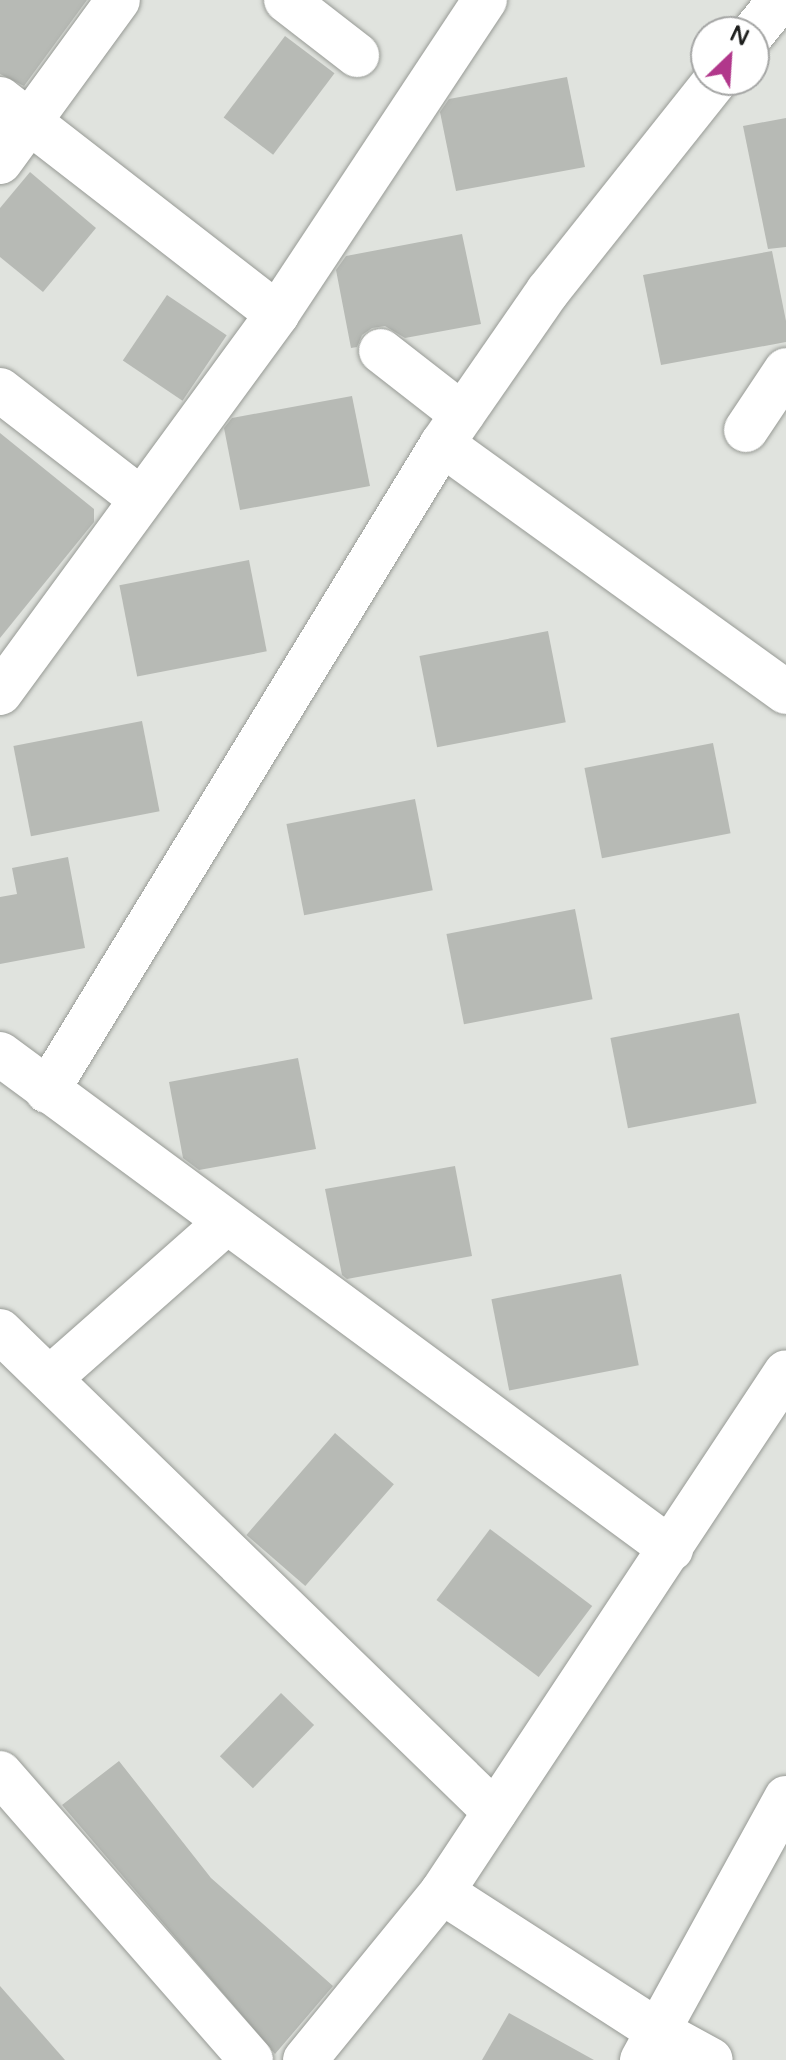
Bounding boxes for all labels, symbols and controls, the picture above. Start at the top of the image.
north arrow [690,16,770,96]
text: N [726,21,753,52]

